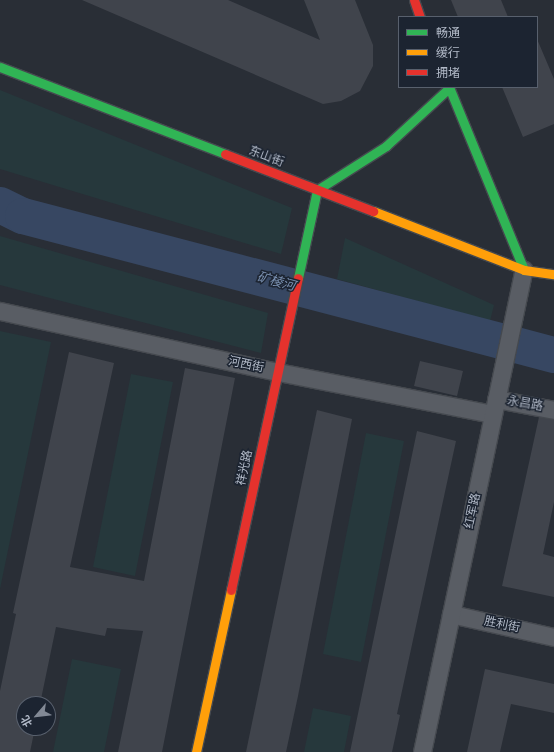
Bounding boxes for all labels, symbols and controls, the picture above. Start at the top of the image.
legend [398,16,538,88]
text: 畅通 [436,24,460,42]
text: 缓行 [436,44,460,62]
text: 拥堵 [436,64,460,82]
street label: 东山街 [247,144,285,170]
water label: 矿棱河 [255,269,297,295]
street label: 河西街 [227,354,265,376]
street label: 永昌路 [506,394,544,414]
street label: 祥光路 [234,449,256,487]
street label: 红军路 [462,492,484,530]
street label: 胜利街 [483,614,521,636]
north arrow [16,696,56,736]
text: 北 [17,713,36,730]

